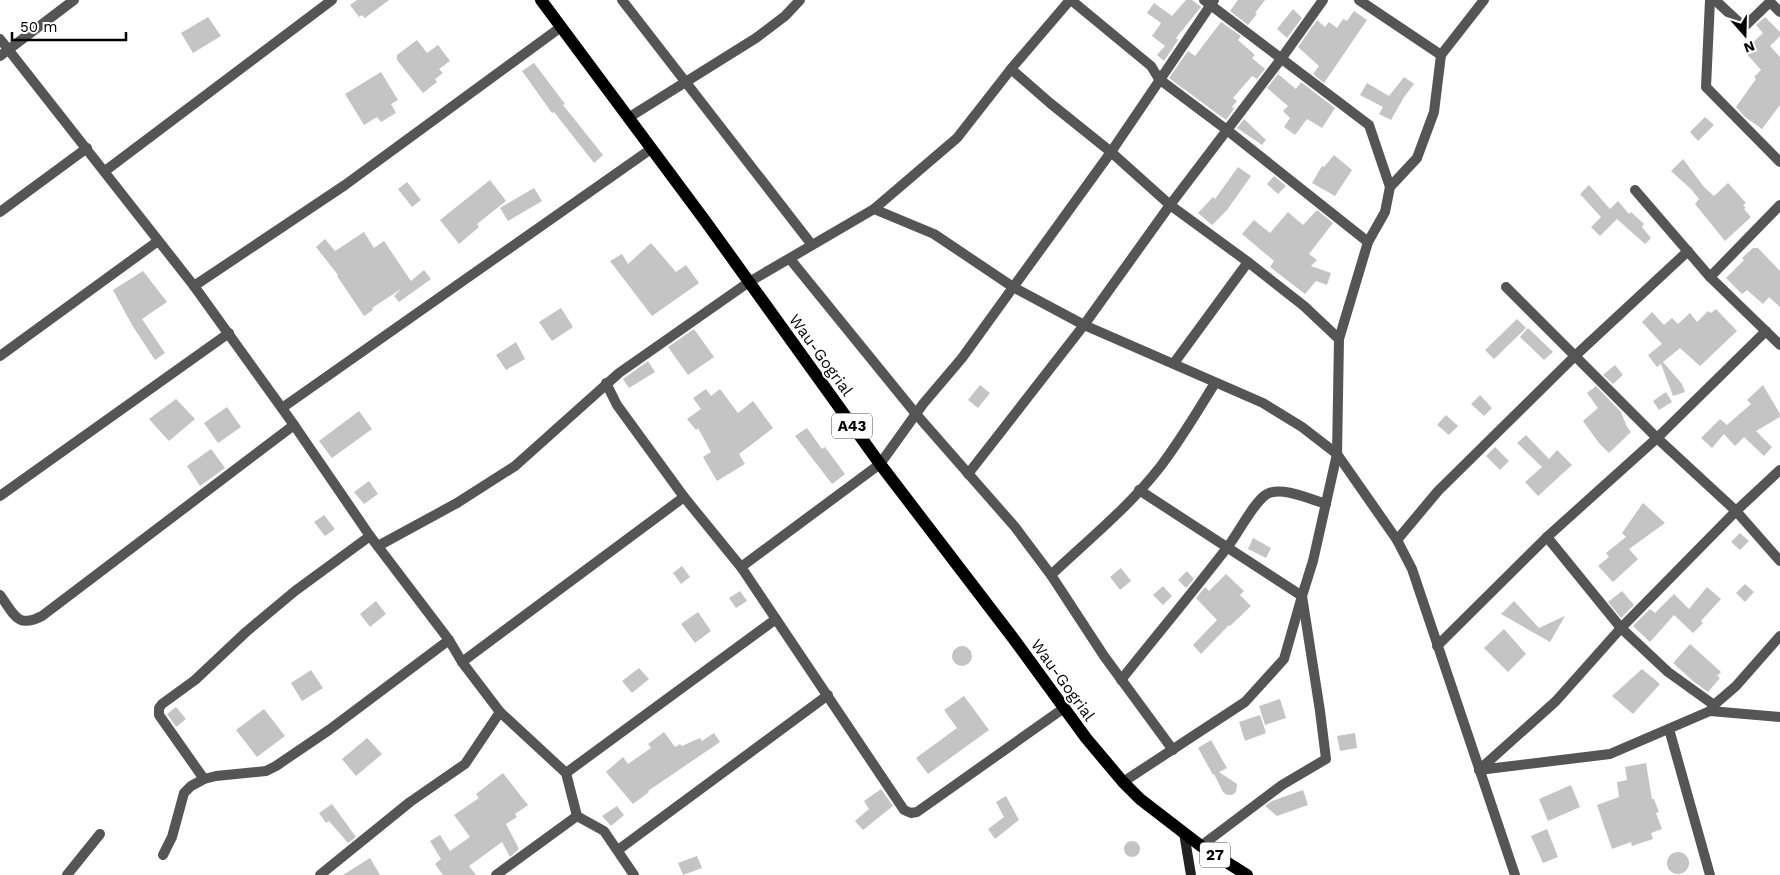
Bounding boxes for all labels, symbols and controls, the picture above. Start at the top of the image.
scale bar [12,10,126,42]
north arrow [1720,10,1770,60]
text: 50 m [20,18,57,36]
text: N [1742,38,1757,57]
street label: Wau-Gogrial [785,310,857,400]
road number: A43 [832,414,872,438]
street label: Wau-Gogrial [1027,635,1099,725]
road number: 27 [1200,842,1230,868]

